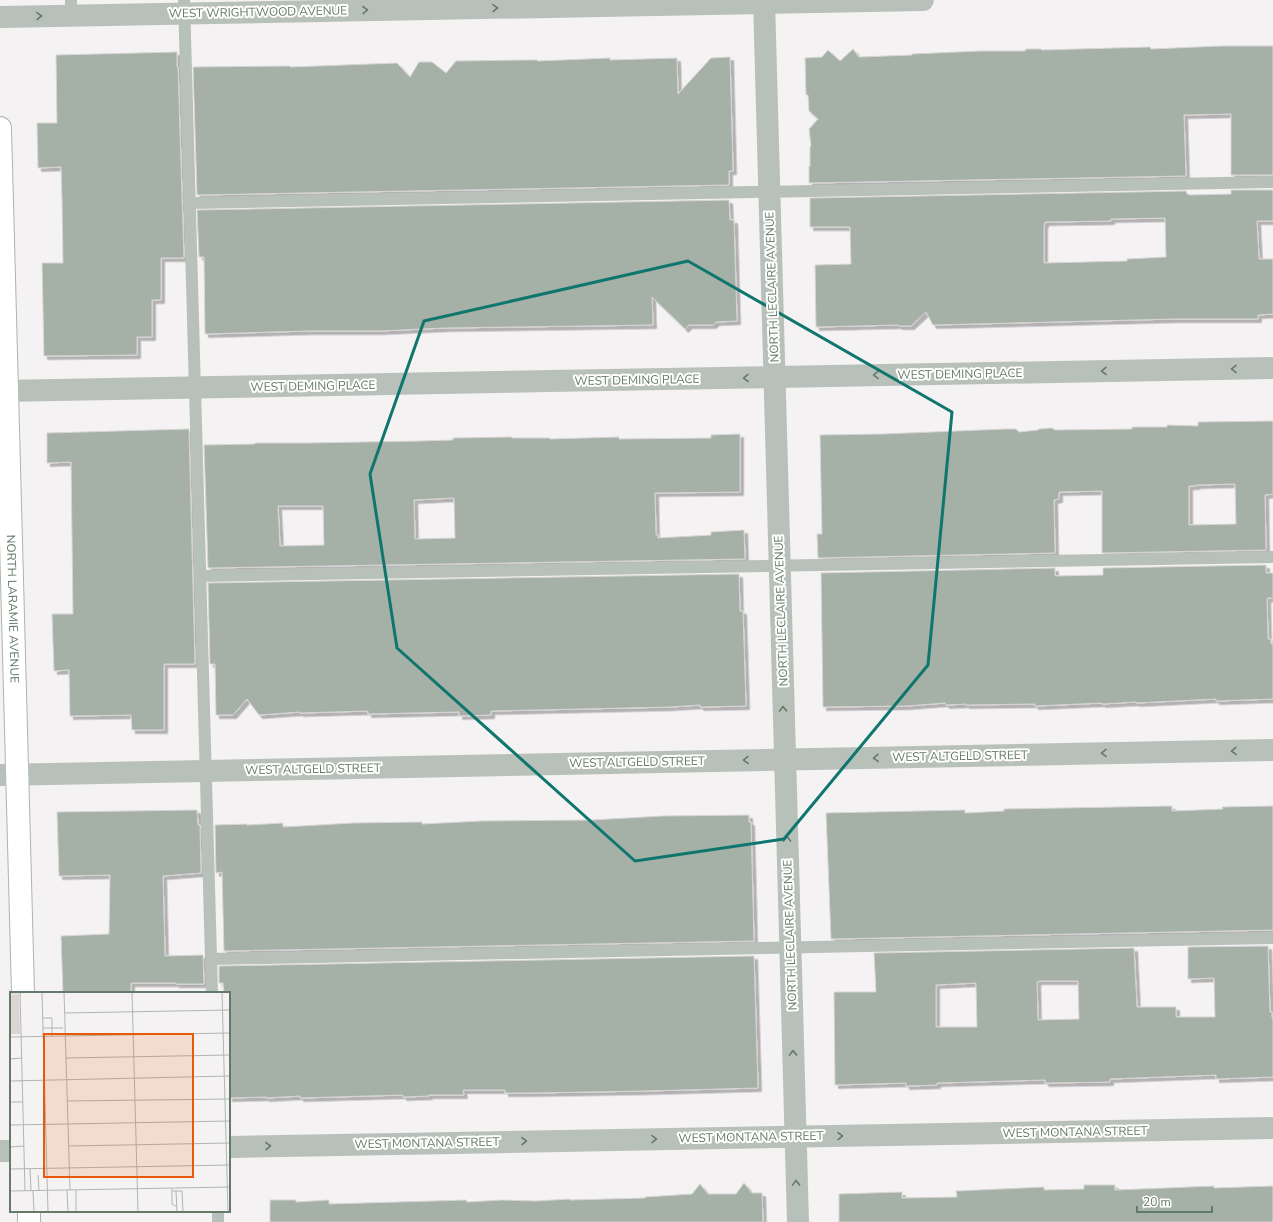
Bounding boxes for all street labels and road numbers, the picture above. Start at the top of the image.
street label: WEST WRIGHTWOOD AVENUE [169,2,347,22]
street label: NORTH LECLAIRE AVENUE [761,211,783,363]
street label: WEST DEMING PLACE [897,365,1023,383]
street label: WEST DEMING PLACE [574,371,700,389]
street label: WEST DEMING PLACE [250,377,376,395]
street label: NORTH LARAMIE AVENUE [3,534,23,683]
street label: NORTH LECLAIRE AVENUE [770,535,792,687]
street label: WEST ALTGELD STREET [892,747,1029,765]
street label: WEST ALTGELD STREET [569,753,706,771]
street label: WEST ALTGELD STREET [245,760,382,778]
street label: NORTH LECLAIRE AVENUE [779,859,801,1011]
street label: WEST MONTANA STREET [1002,1123,1149,1141]
street label: WEST MONTANA STREET [678,1128,825,1146]
street label: WEST MONTANA STREET [354,1134,501,1152]

